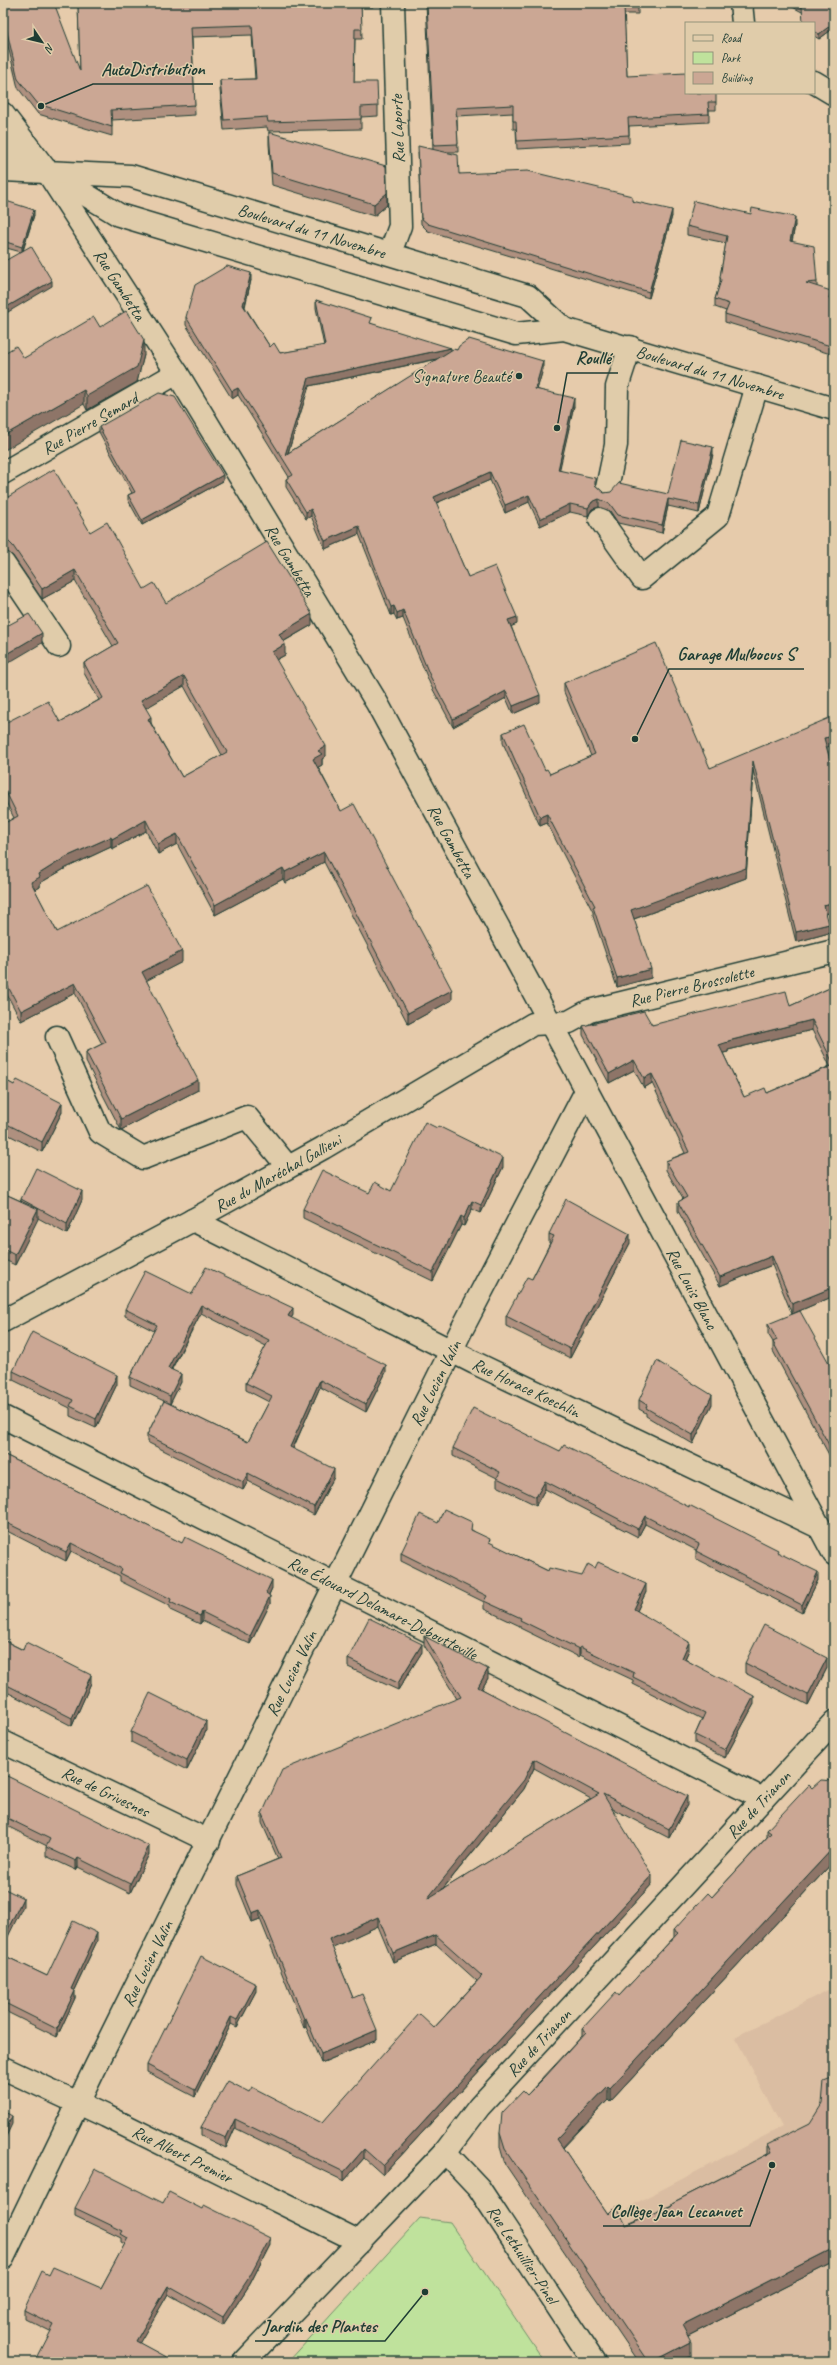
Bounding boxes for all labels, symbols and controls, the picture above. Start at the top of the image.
north arrow [22,22,62,62]
legend [685,22,815,94]
text: Road [721,30,743,46]
text: N [41,41,58,56]
text: Park [721,50,742,66]
callout: AutoDistribution [93,54,213,84]
text: AutoDistribution [101,58,205,80]
text: Building [721,70,753,86]
street label: Rue Laporte [386,93,409,164]
street label: Boulevard du 11 Novembre [235,199,389,264]
street label: Rue Gambetta [89,245,151,325]
street label: Boulevard du 11 Novembre [634,341,788,405]
callout: Roullé [567,343,618,373]
text: Roullé [575,347,614,369]
place label: Signature Beauté [412,366,513,387]
marker: Signature Beauté [514,371,524,381]
street label: Rue Pierre Semard [38,386,144,459]
street label: Rue Gambetta [260,520,320,601]
callout: Garage Mulbocus S [669,639,804,669]
text: Garage Mulbocus S [677,643,799,665]
street label: Rue Gambetta [423,801,480,883]
street label: Rue Pierre Brossolette [627,961,757,1012]
street label: Rue du Maréchal Gallieni [211,1129,347,1217]
street label: Rue Louis Blanc [662,1244,723,1334]
street label: Rue Lucien Valin [406,1336,466,1430]
street label: Rue Horace Koechlin [469,1353,584,1423]
street label: Rue Édouard Delamare-Deboutteville [284,1552,482,1665]
street label: Rue Lucien Valin [261,1626,322,1720]
street label: Rue de Grivesnes [58,1762,155,1823]
street label: Rue de Trianon [722,1765,796,1843]
street label: Rue Lucien Valin [117,1916,178,2010]
street label: Rue de Trianon [502,2003,577,2081]
street label: Rue Albert Premier [129,2121,237,2189]
callout: Collège Jean Lecanuet [603,2196,750,2226]
text: Collège Jean Lecanuet [611,2200,744,2222]
street label: Rue Lethuillier-Pinel [482,2201,564,2310]
callout: Jardin des Plantes [255,2311,385,2341]
text: Jardin des Plantes [261,2315,378,2337]

